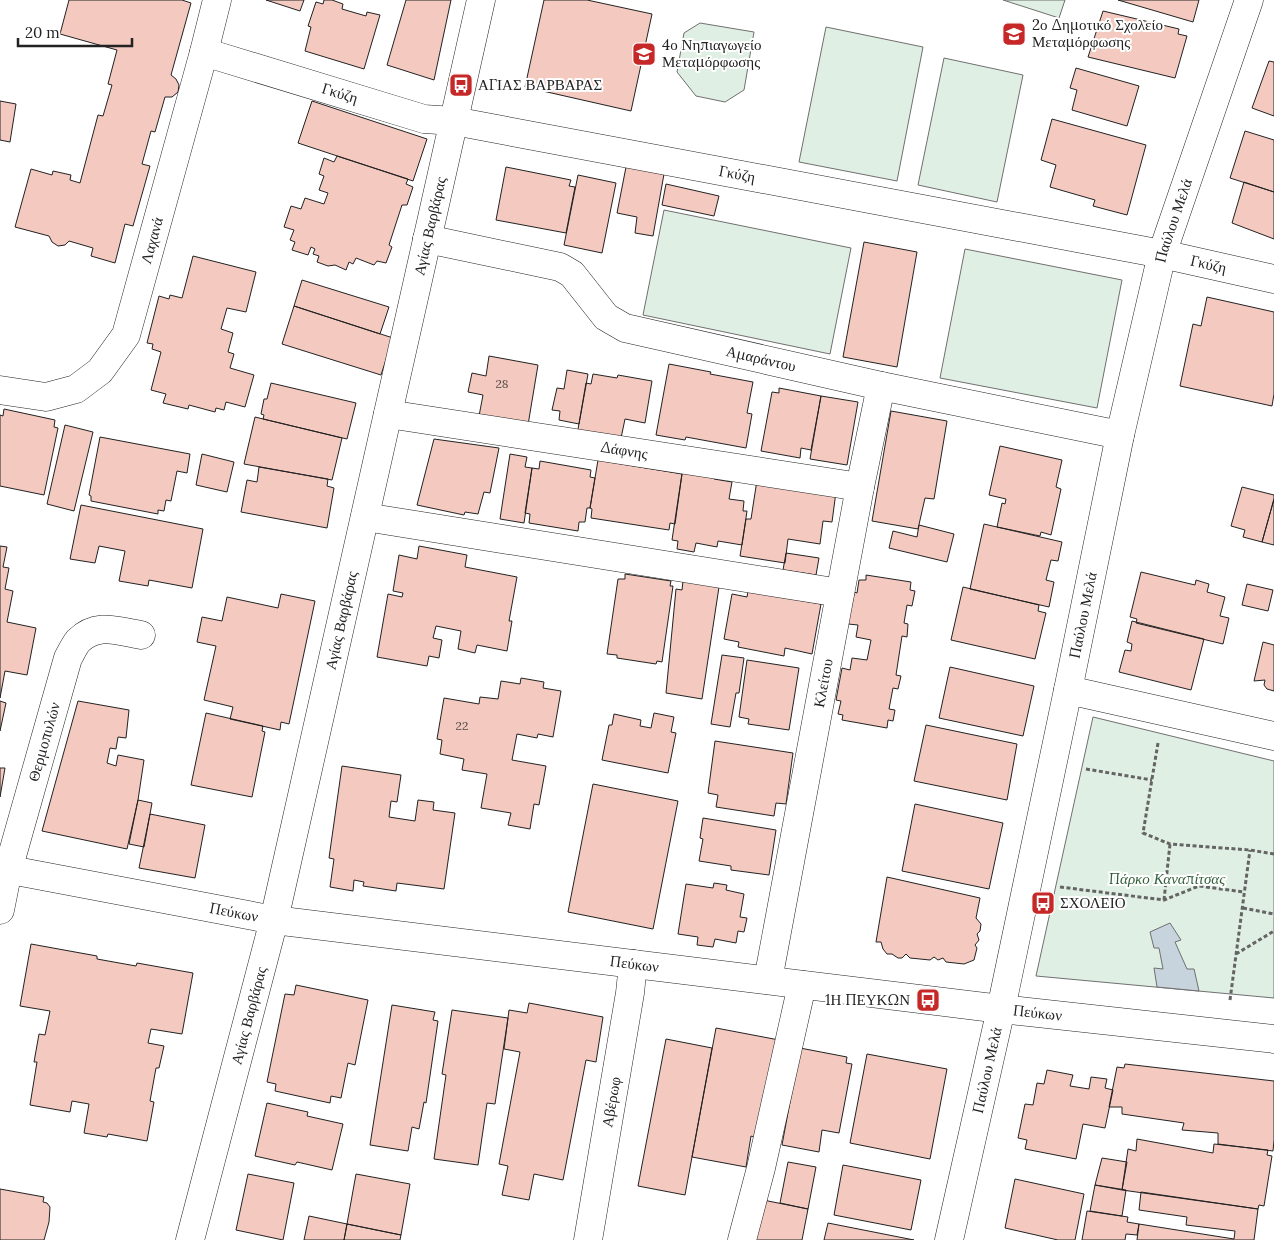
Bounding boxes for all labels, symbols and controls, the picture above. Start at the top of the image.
scale bar [18,15,131,47]
place label: 2ο Δημοτικό Σχολείο Μεταμόρφωσης [1032,15,1163,51]
school or university icon: 2ο Δημοτικό Σχολείο Μεταμόρφωσης [1001,21,1027,47]
text: 20 m [25,23,60,42]
place label: 4ο Νηπιαγωγείο Μεταμόρφωσης [662,35,762,71]
school or university icon: 4ο Νηπιαγωγείο Μεταμόρφωσης [631,41,657,67]
bus stop icon: ΑΓΙΑΣ ΒΑΡΒΑΡΑΣ [448,72,474,98]
place label: ΑΓΙΑΣ ΒΑΡΒΑΡΑΣ [478,75,602,94]
street label: Γκύζη [320,78,360,107]
street label: Γκύζη [717,161,757,186]
street label: Αγίας Βαρβάρας [409,175,450,277]
street label: Παύλου Μελά [1150,176,1196,264]
street label: Λαχανά [136,215,167,266]
street label: Γκύζη [1189,251,1229,277]
street label: Αμαράντου [724,341,798,375]
house number: 28 [495,376,509,391]
street label: Δάφνης [599,437,649,463]
street label: Αγίας Βαρβάρας [321,569,361,671]
street label: Παύλου Μελά [1065,570,1101,660]
street label: Κλείτου [809,657,837,709]
street label: Θερμοπυλών [24,700,64,783]
house number: 22 [456,718,468,733]
park label: Πάρκο Καναπίτσας [1109,869,1226,888]
bus stop icon: ΣΧΟΛΕΙΟ [1030,890,1056,916]
place label: ΣΧΟΛΕΙΟ [1060,893,1126,912]
street label: Πεύκων [208,898,260,926]
street label: Πεύκων [609,951,660,976]
street label: Αγίας Βαρβάρας [226,964,270,1066]
bus stop icon: 1Η ΠΕΥΚΩΝ [915,987,941,1013]
place label: 1Η ΠΕΥΚΩΝ [825,990,910,1009]
street label: Πεύκων [1012,1000,1063,1025]
street label: Παύλου Μελά [968,1025,1006,1115]
street label: Αβέρωφ [597,1075,625,1129]

